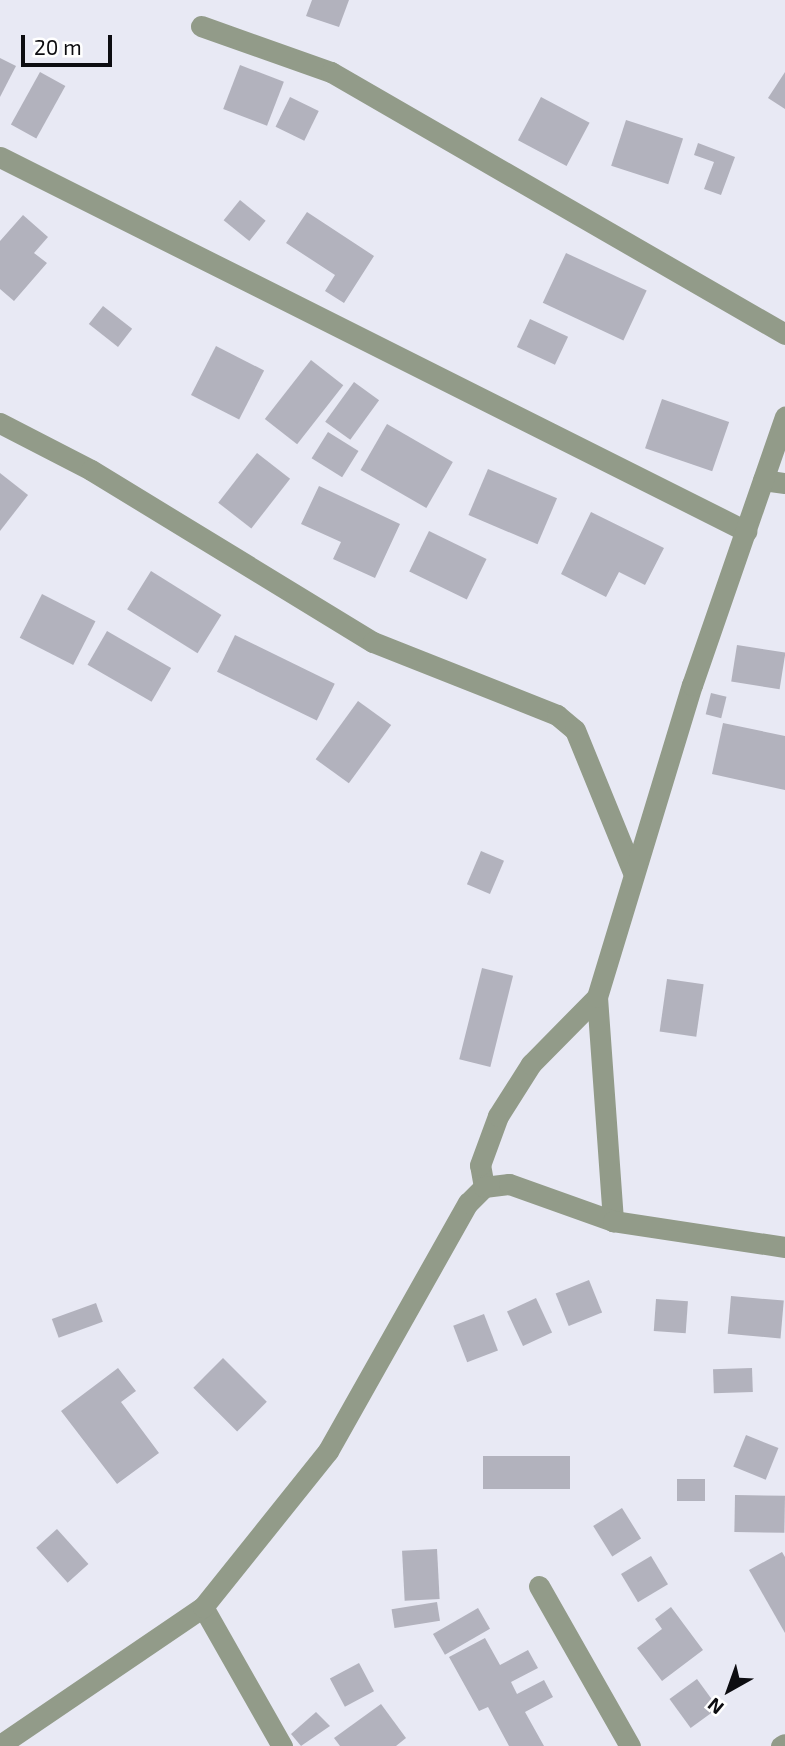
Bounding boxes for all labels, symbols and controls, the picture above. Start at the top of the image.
scale bar [24,21,116,65]
text: 20 m [34,34,82,59]
north arrow [694,1655,764,1725]
text: N [703,1693,728,1720]

